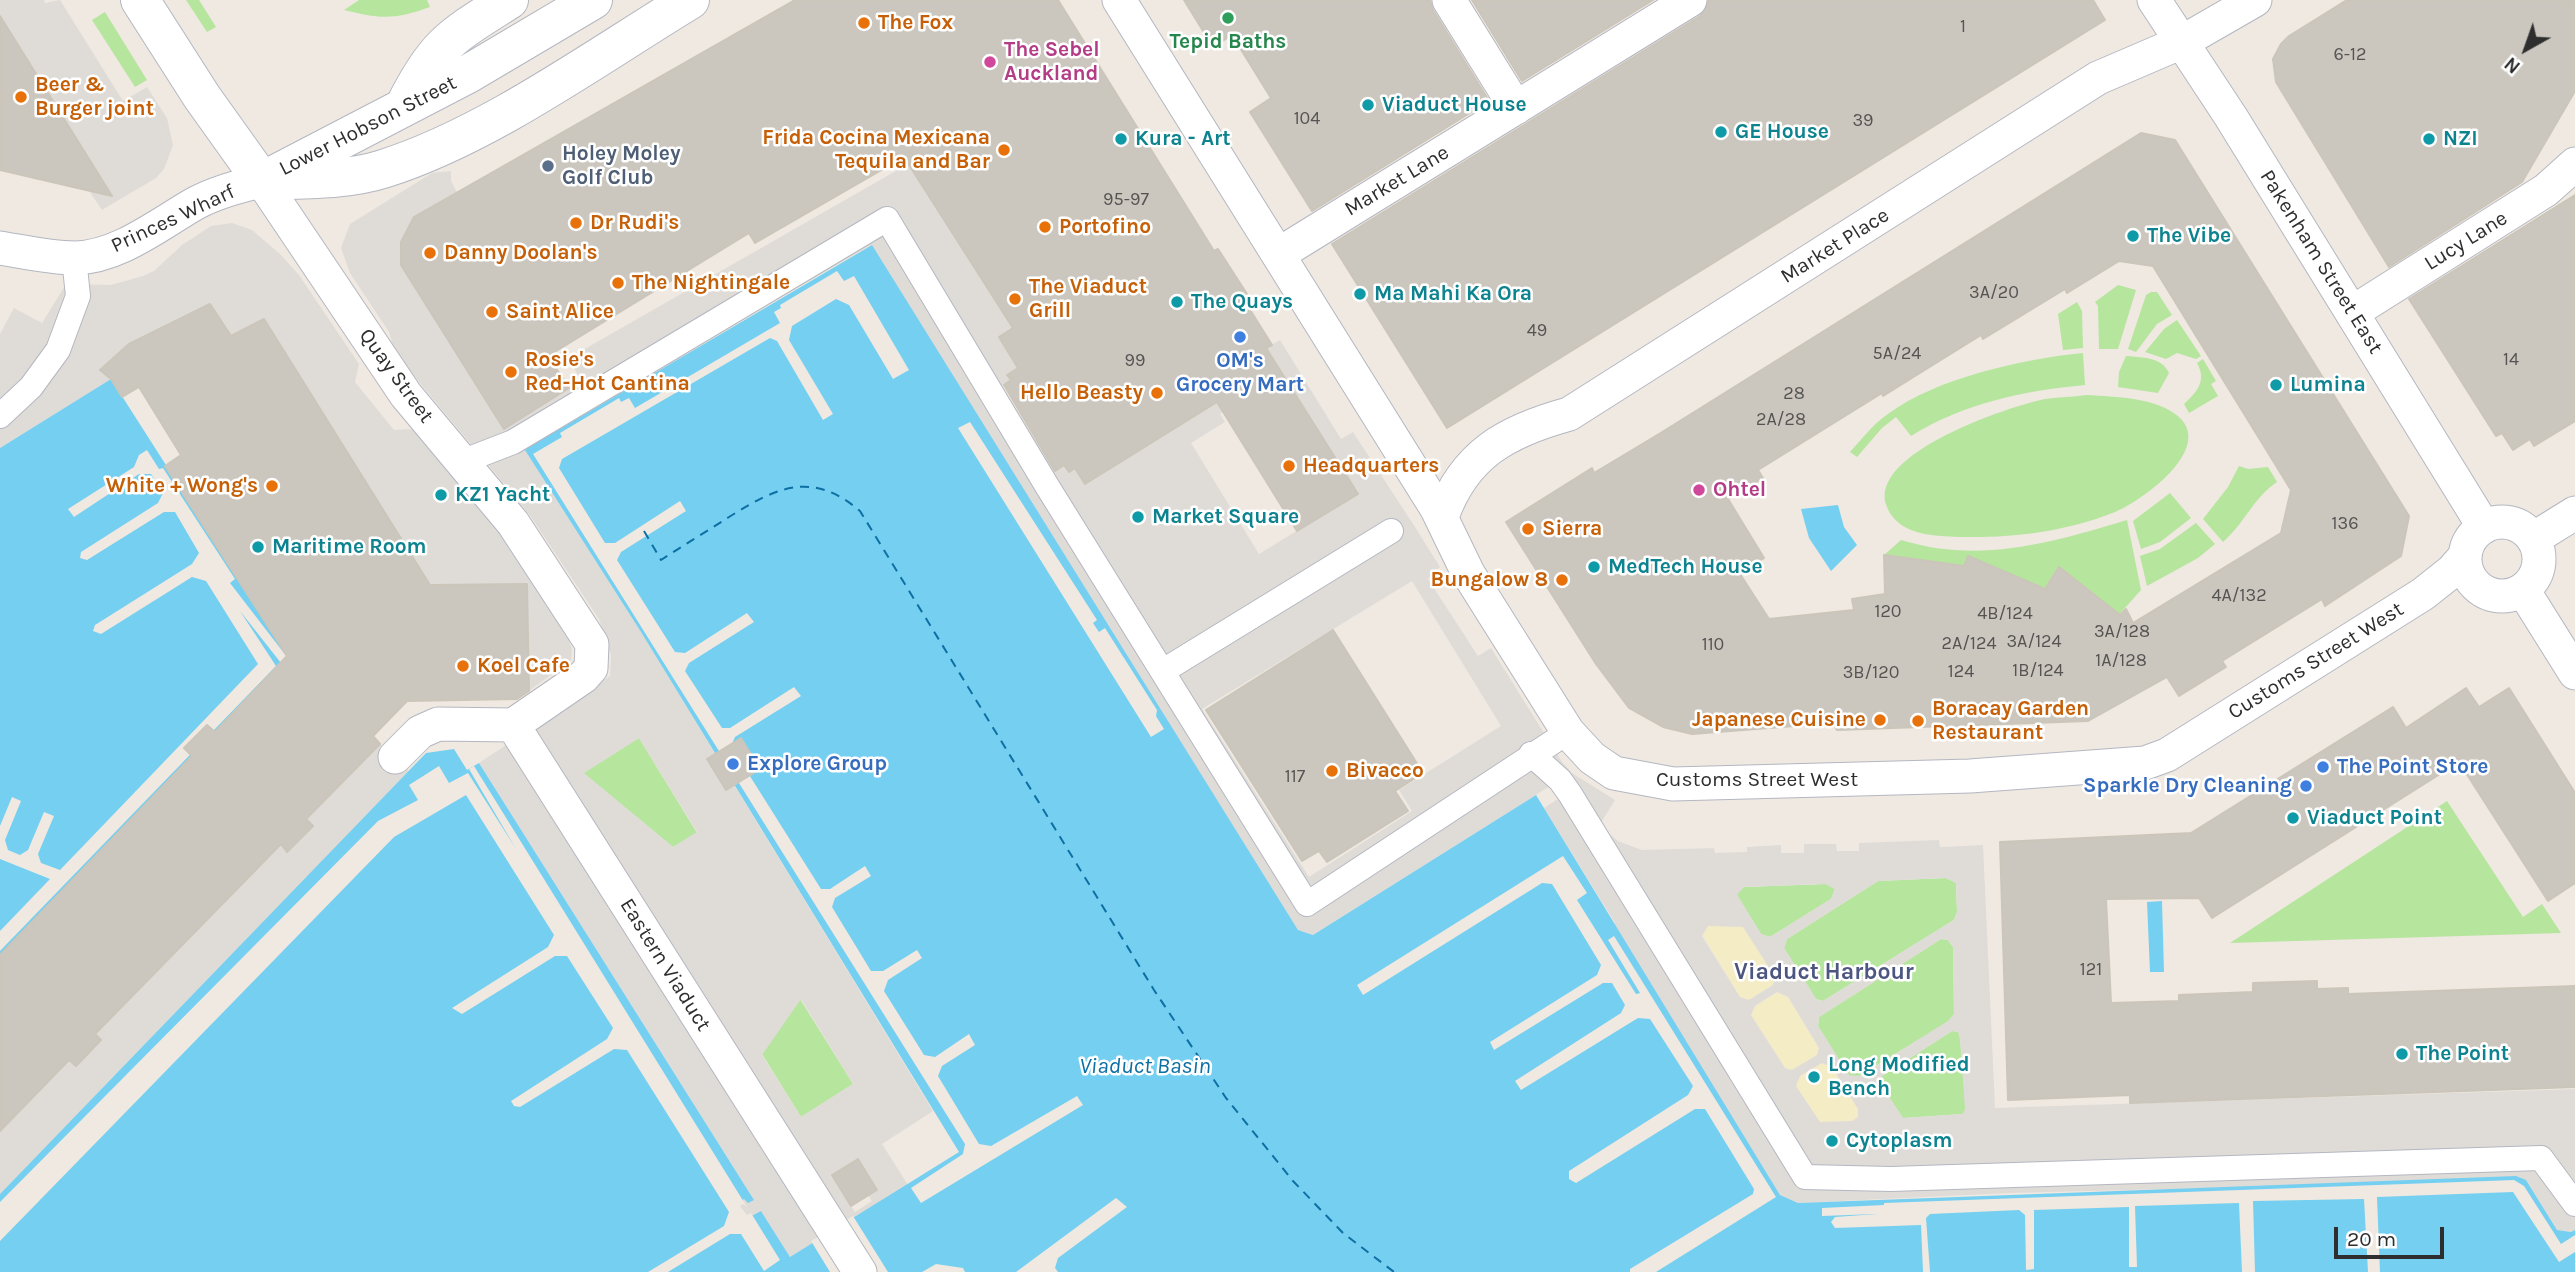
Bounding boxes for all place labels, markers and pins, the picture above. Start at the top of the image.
place label: The Fox [878,10,953,36]
marker: Tepid Baths [1220,10,1236,26]
marker: The Fox [856,15,872,31]
place label: Tepid Baths [1170,29,1286,55]
place label: The Sebel Auckland [1004,37,1100,87]
marker: The Sebel Auckland [982,54,998,70]
place label: Beer & Burger joint [35,72,154,122]
marker: Beer & Burger joint [13,89,29,105]
place label: Viaduct House [1382,92,1527,118]
marker: Viaduct House [1360,97,1376,113]
place label: GE House [1735,119,1829,145]
marker: GE House [1713,124,1729,140]
place label: Frida Cocina Mexicana Tequila and Bar [762,125,990,175]
place label: Kura - Art [1135,126,1231,152]
place label: NZI [2443,126,2478,152]
marker: Kura - Art [1113,131,1129,147]
marker: NZI [2421,131,2437,147]
place label: Holey Moley Golf Club [562,141,680,191]
marker: Frida Cocina Mexicana Tequila and Bar [996,142,1012,158]
marker: Holey Moley Golf Club [540,158,556,174]
place label: Dr Rudi's [590,210,679,236]
place label: Portofino [1059,214,1151,240]
marker: Dr Rudi's [568,215,584,231]
marker: Portofino [1037,219,1053,235]
place label: The Vibe [2147,223,2231,249]
marker: The Vibe [2125,228,2141,244]
place label: Danny Doolan's [444,240,598,266]
marker: Danny Doolan's [422,245,438,261]
place label: The Nightingale [632,270,790,296]
place label: The Viaduct Grill [1029,274,1147,324]
marker: The Nightingale [610,275,626,291]
place label: Ma Mahi Ka Ora [1374,281,1532,307]
marker: Ma Mahi Ka Ora [1352,286,1368,302]
place label: The Quays [1191,289,1293,315]
marker: The Viaduct Grill [1007,291,1023,307]
marker: The Quays [1169,294,1185,310]
place label: Saint Alice [506,299,614,325]
marker: Saint Alice [484,304,500,320]
marker: OM's Grocery Mart [1232,329,1248,345]
place label: Rosie's Red-Hot Cantina [525,347,690,397]
place label: OM's Grocery Mart [1176,348,1304,398]
marker: Rosie's Red-Hot Cantina [503,364,519,380]
place label: Lumina [2290,372,2366,398]
marker: Lumina [2268,377,2284,393]
place label: Hello Beasty [1020,380,1143,406]
marker: Hello Beasty [1149,385,1165,401]
place label: Headquarters [1303,453,1439,479]
marker: Headquarters [1281,458,1297,474]
place label: White + Wong's [106,473,258,499]
place label: Ohtel [1713,477,1766,503]
marker: White + Wong's [264,478,280,494]
place label: KZ1 Yacht [455,482,550,508]
marker: Ohtel [1691,482,1707,498]
marker: KZ1 Yacht [433,487,449,503]
place label: Market Square [1152,504,1299,530]
marker: Market Square [1130,509,1146,525]
place label: Sierra [1542,516,1602,542]
marker: Sierra [1520,521,1536,537]
place label: Maritime Room [272,534,427,560]
marker: Maritime Room [250,539,266,555]
place label: MedTech House [1608,554,1763,580]
marker: MedTech House [1586,559,1602,575]
place label: Bungalow 8 [1431,567,1548,593]
marker: Bungalow 8 [1554,572,1570,588]
place label: Koel Cafe [477,653,570,679]
marker: Koel Cafe [455,658,471,674]
place label: Boracay Garden Restaurant [1932,696,2089,746]
place label: Japanese Cuisine [1692,707,1866,733]
marker: Japanese Cuisine [1872,712,1888,728]
marker: Boracay Garden Restaurant [1910,713,1926,729]
place label: Explore Group [747,751,887,777]
place label: The Point Store [2337,754,2488,780]
marker: Explore Group [725,756,741,772]
place label: Bivacco [1346,758,1424,784]
marker: The Point Store [2315,759,2331,775]
marker: Bivacco [1324,763,1340,779]
place label: Sparkle Dry Cleaning [2083,773,2292,799]
marker: Sparkle Dry Cleaning [2298,778,2314,794]
place label: Viaduct Point [2307,805,2442,831]
marker: Viaduct Point [2285,810,2301,826]
place label: The Point [2416,1041,2509,1067]
marker: The Point [2394,1046,2410,1062]
place label: Long Modified Bench [1828,1052,1970,1102]
marker: Long Modified Bench [1806,1069,1822,1085]
place label: Cytoplasm [1846,1128,1953,1154]
marker: Cytoplasm [1824,1133,1840,1149]

